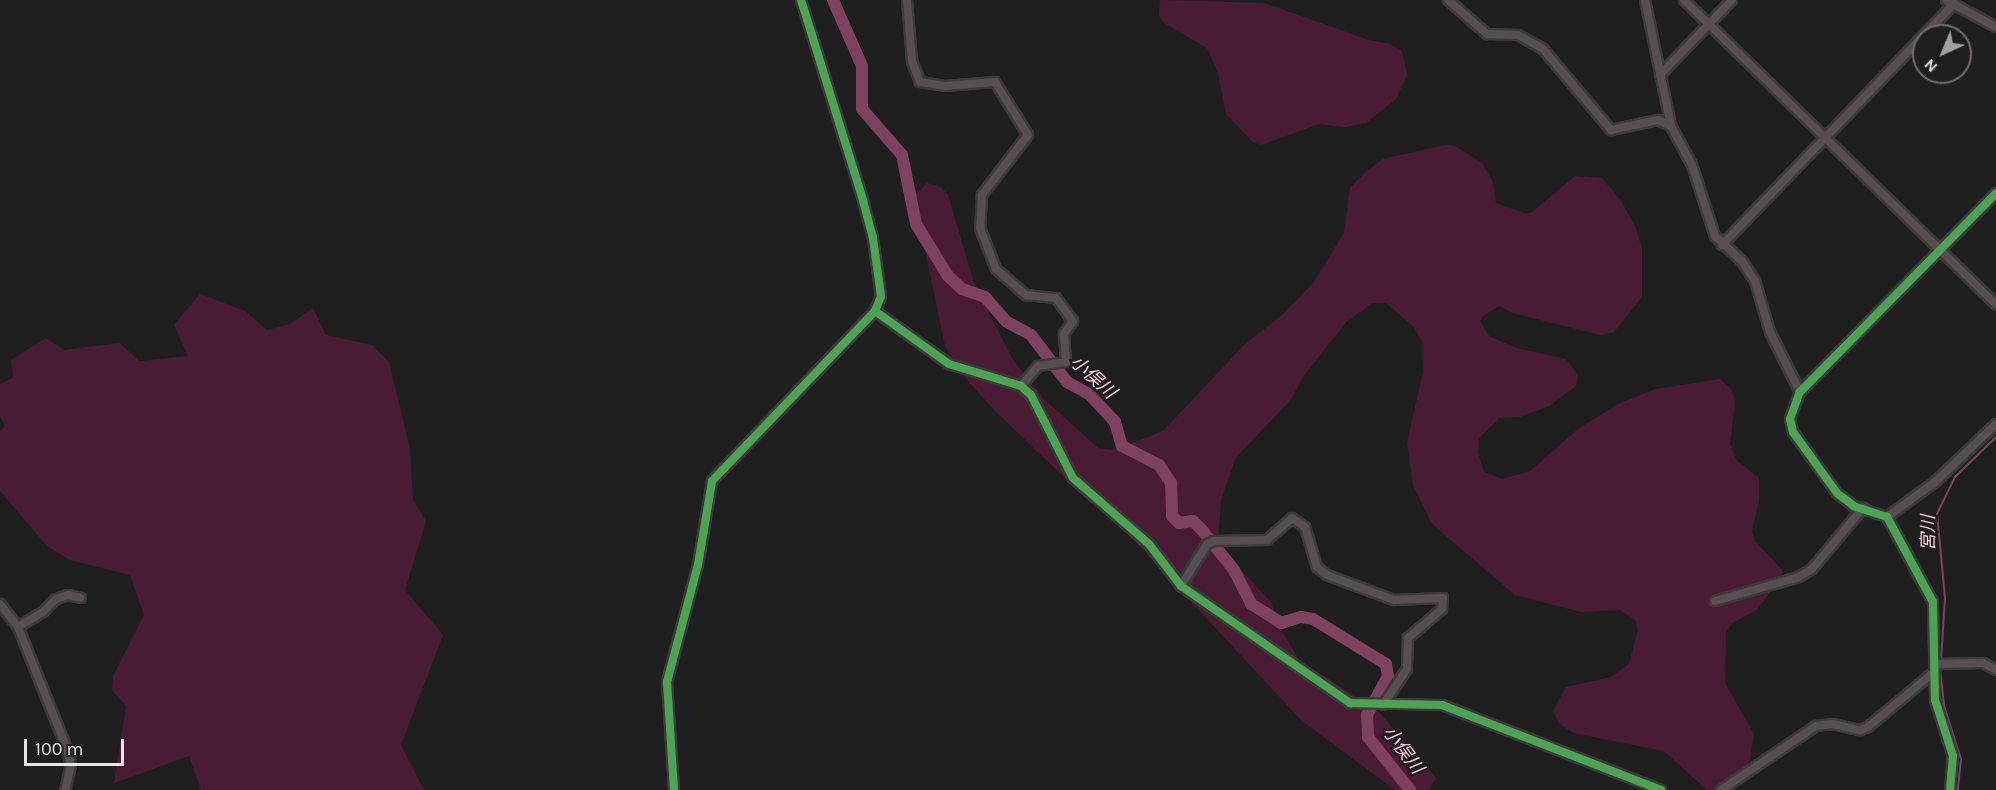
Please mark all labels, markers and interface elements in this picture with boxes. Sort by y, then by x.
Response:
north arrow [1912,24,1972,84]
text: N [1920,55,1941,77]
water label: 小俣川 [1066,351,1120,403]
water label: 宮川 [1917,515,1939,551]
water label: 小俣川 [1378,722,1428,778]
scale bar [27,727,128,765]
text: 100 m [35,738,83,760]

